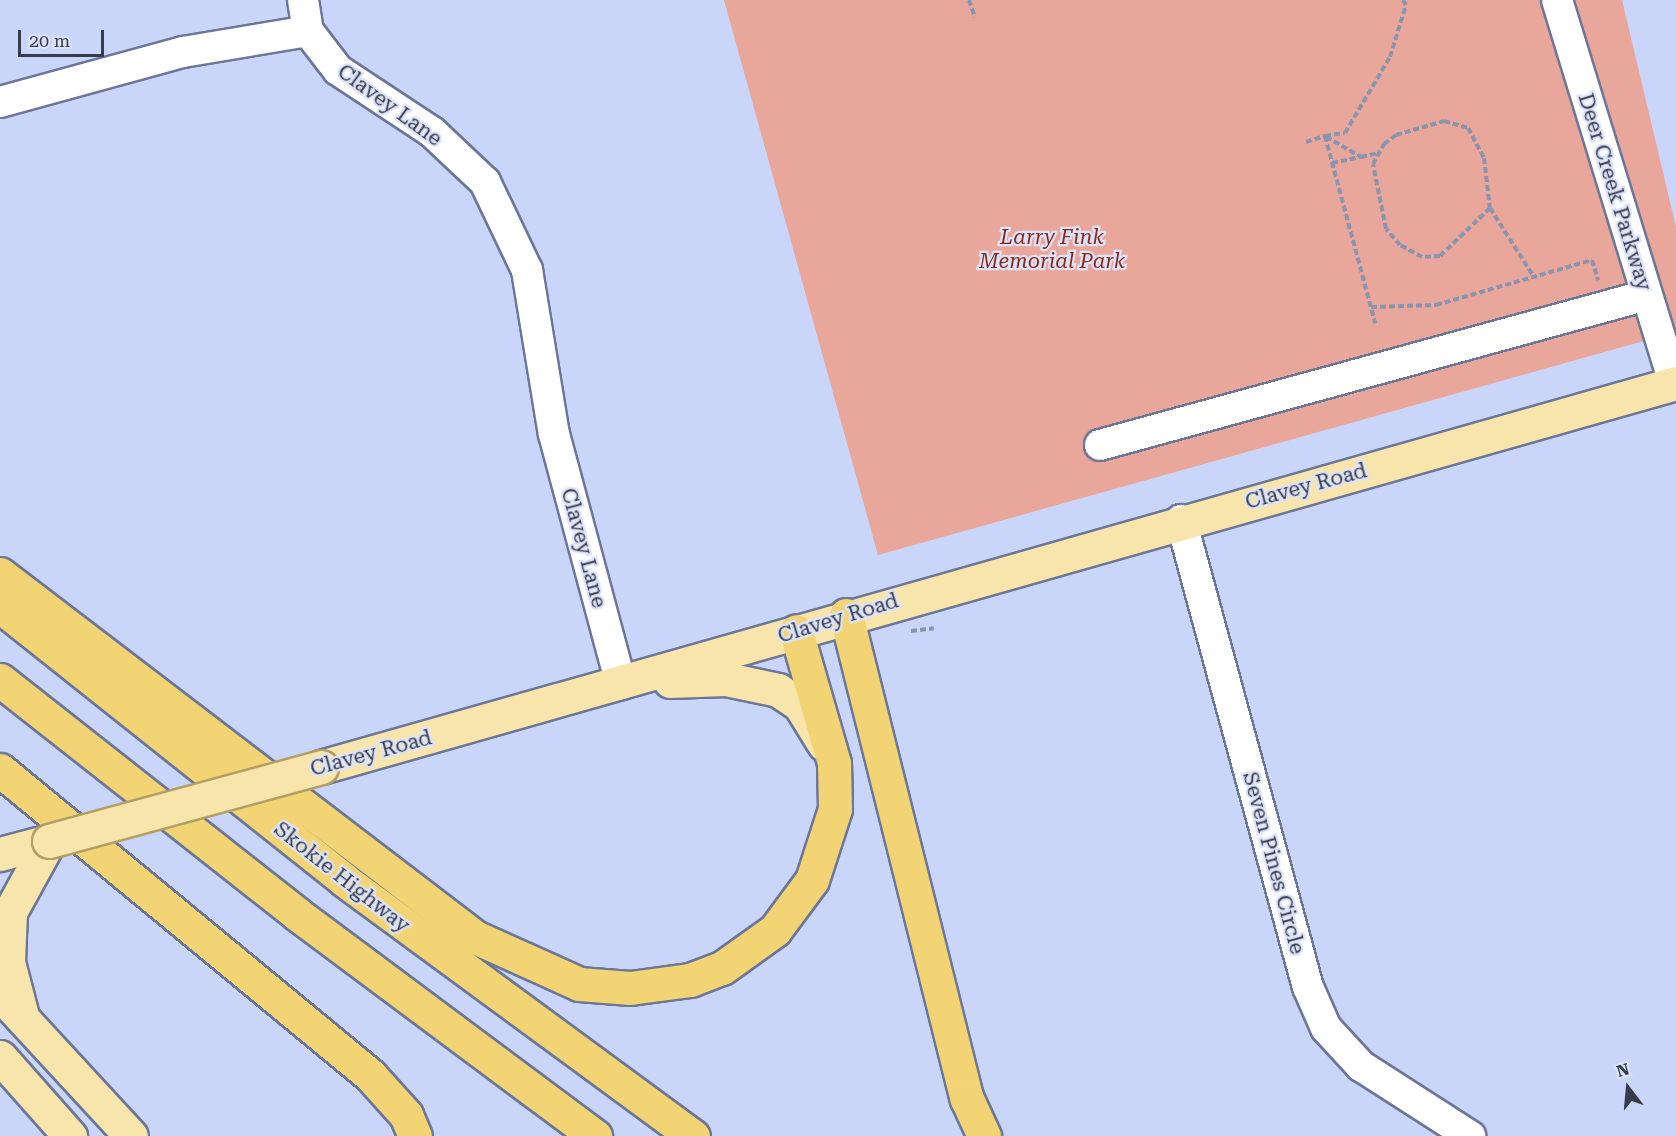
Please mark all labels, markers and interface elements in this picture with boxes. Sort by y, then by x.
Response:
scale bar [21,18,106,56]
text: 20 m [29,30,70,51]
street label: Clavey Lane [333,59,447,151]
street label: Deer Creek Parkway [1573,90,1657,294]
park label: Larry Fink Memorial Park [979,224,1125,274]
street label: Clavey Road [1242,458,1370,514]
street label: Clavey Lane [556,485,612,611]
street label: Clavey Road [775,588,901,648]
street label: Clavey Road [307,725,435,781]
street label: Seven Pines Circle [1238,769,1310,957]
street label: Skokie Highway [269,816,415,938]
north arrow [1598,1058,1658,1118]
text: N [1614,1059,1631,1081]

